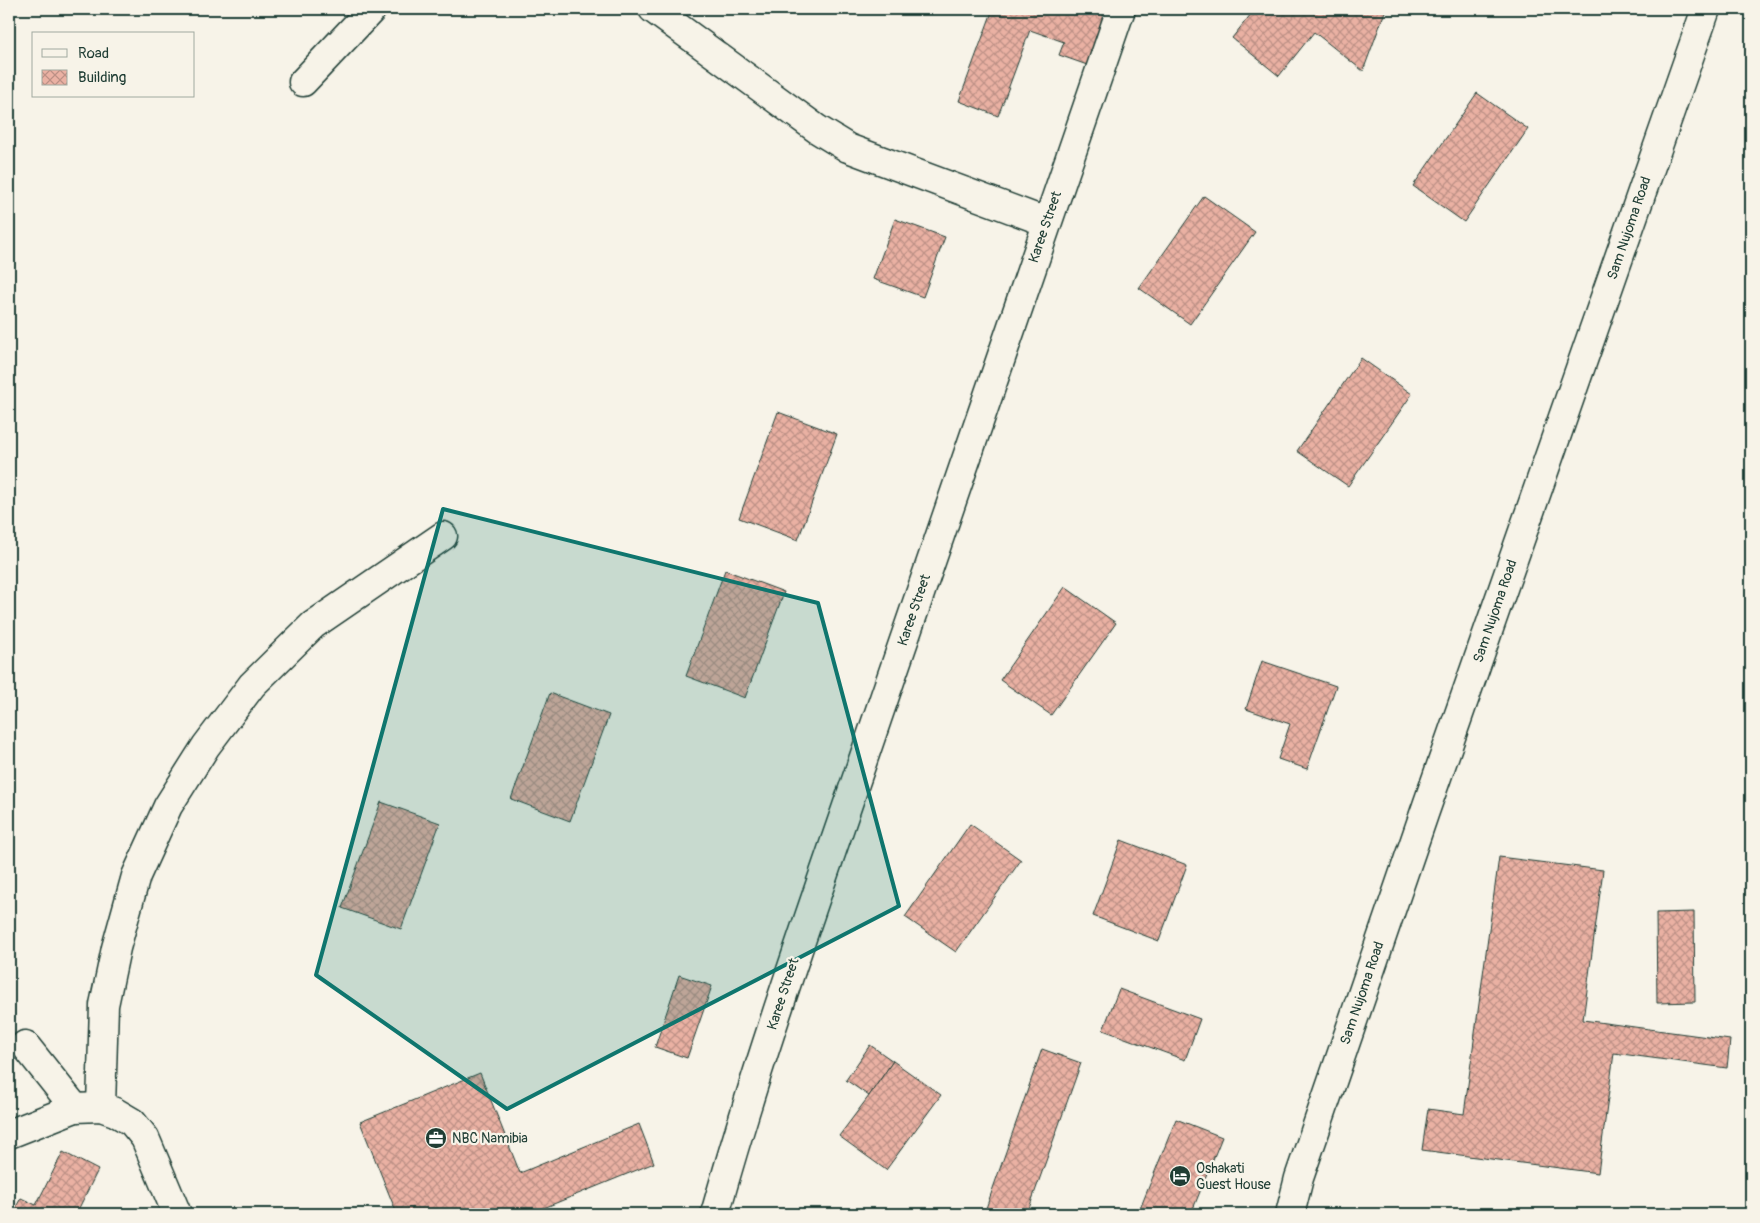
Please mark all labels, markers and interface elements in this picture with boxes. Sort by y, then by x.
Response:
legend [32,32,195,98]
text: Road [78,44,109,63]
text: Building [78,68,126,87]
street label: Sam Nujoma Road [1603,174,1655,282]
street label: Karee Street [1025,189,1065,265]
street label: Sam Nujoma Road [1469,557,1521,665]
street label: Karee Street [894,572,934,648]
street label: Sam Nujoma Road [1336,939,1388,1047]
street label: Karee Street [763,956,803,1032]
office icon: NBC Namibia [424,1126,448,1150]
place label: NBC Namibia [452,1130,528,1147]
place label: Oshakati Guest House [1196,1160,1271,1193]
hotel icon: Oshakati Guest House [1168,1164,1192,1188]

